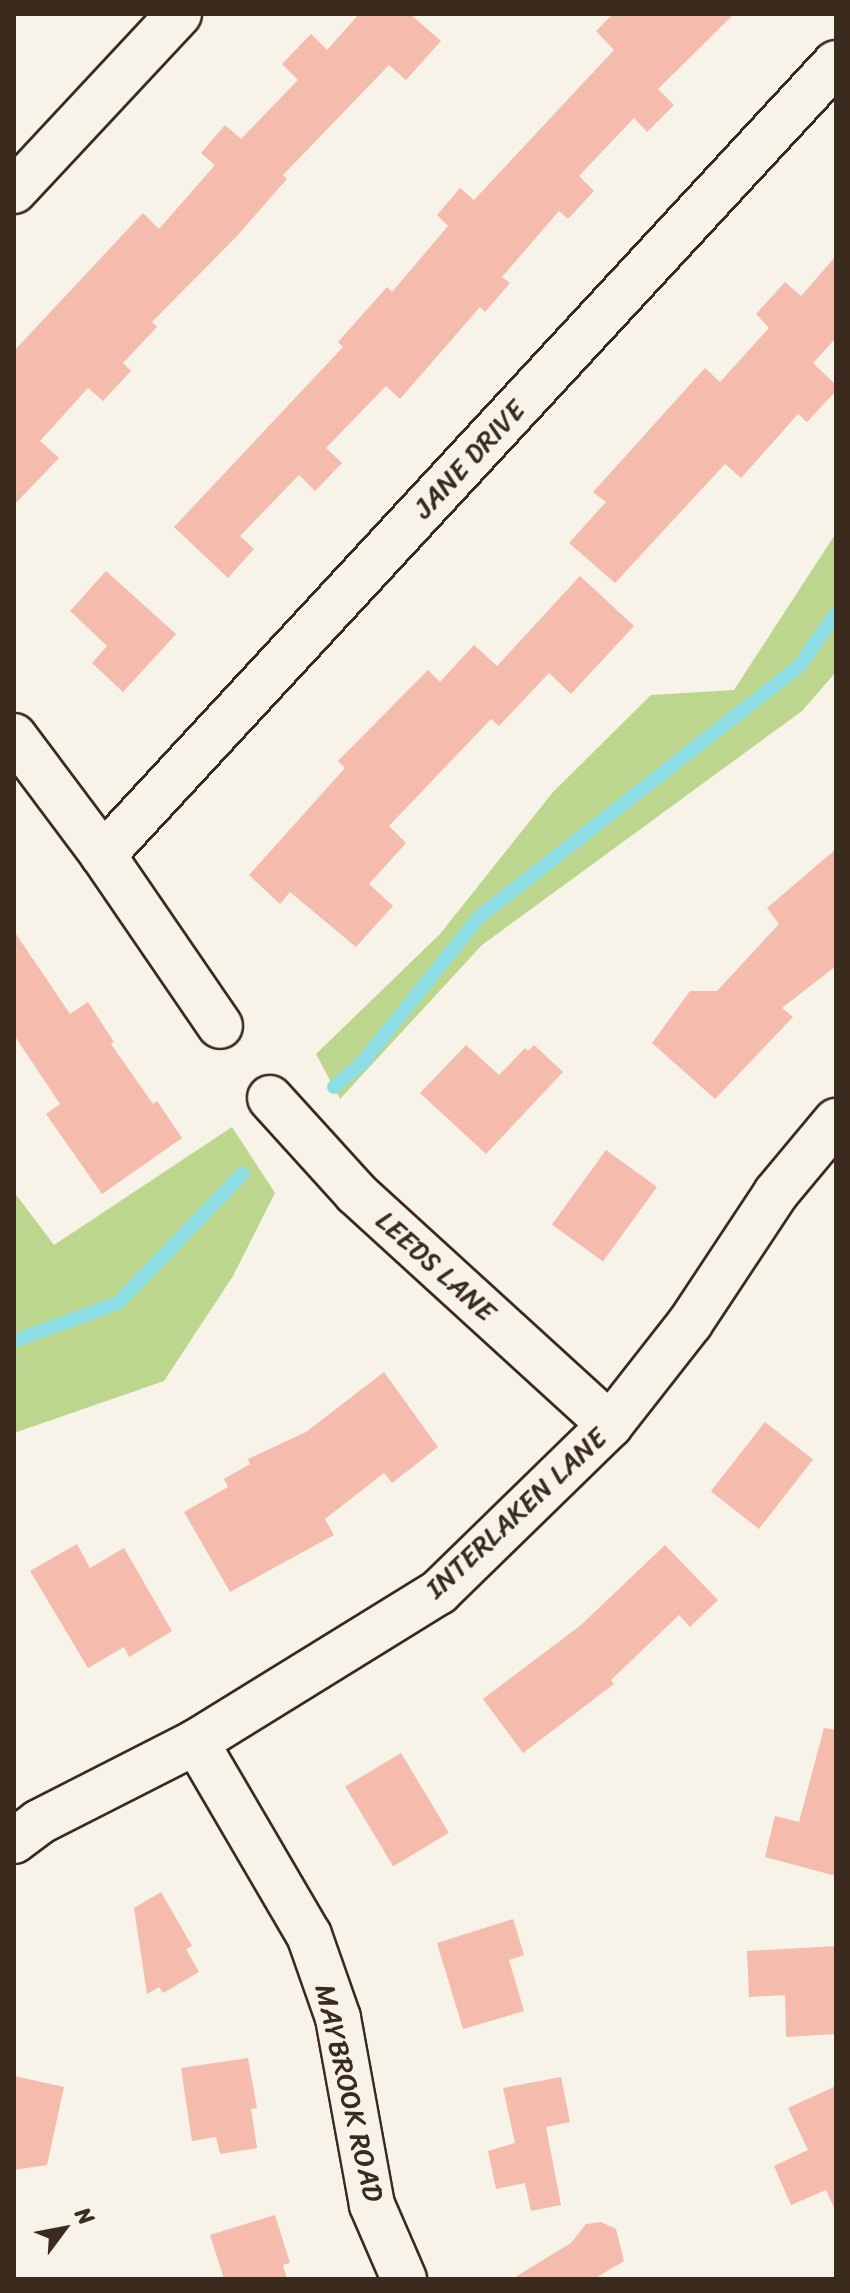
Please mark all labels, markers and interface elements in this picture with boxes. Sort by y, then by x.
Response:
street label: JANE DRIVE [405,392,533,526]
street label: LEEDS LANE [369,1203,503,1329]
street label: INTERLAKEN LANE [419,1421,613,1605]
street label: MAYBROOK ROAD [308,1981,390,2205]
north arrow [24,2189,104,2269]
text: N [64,2199,105,2233]

